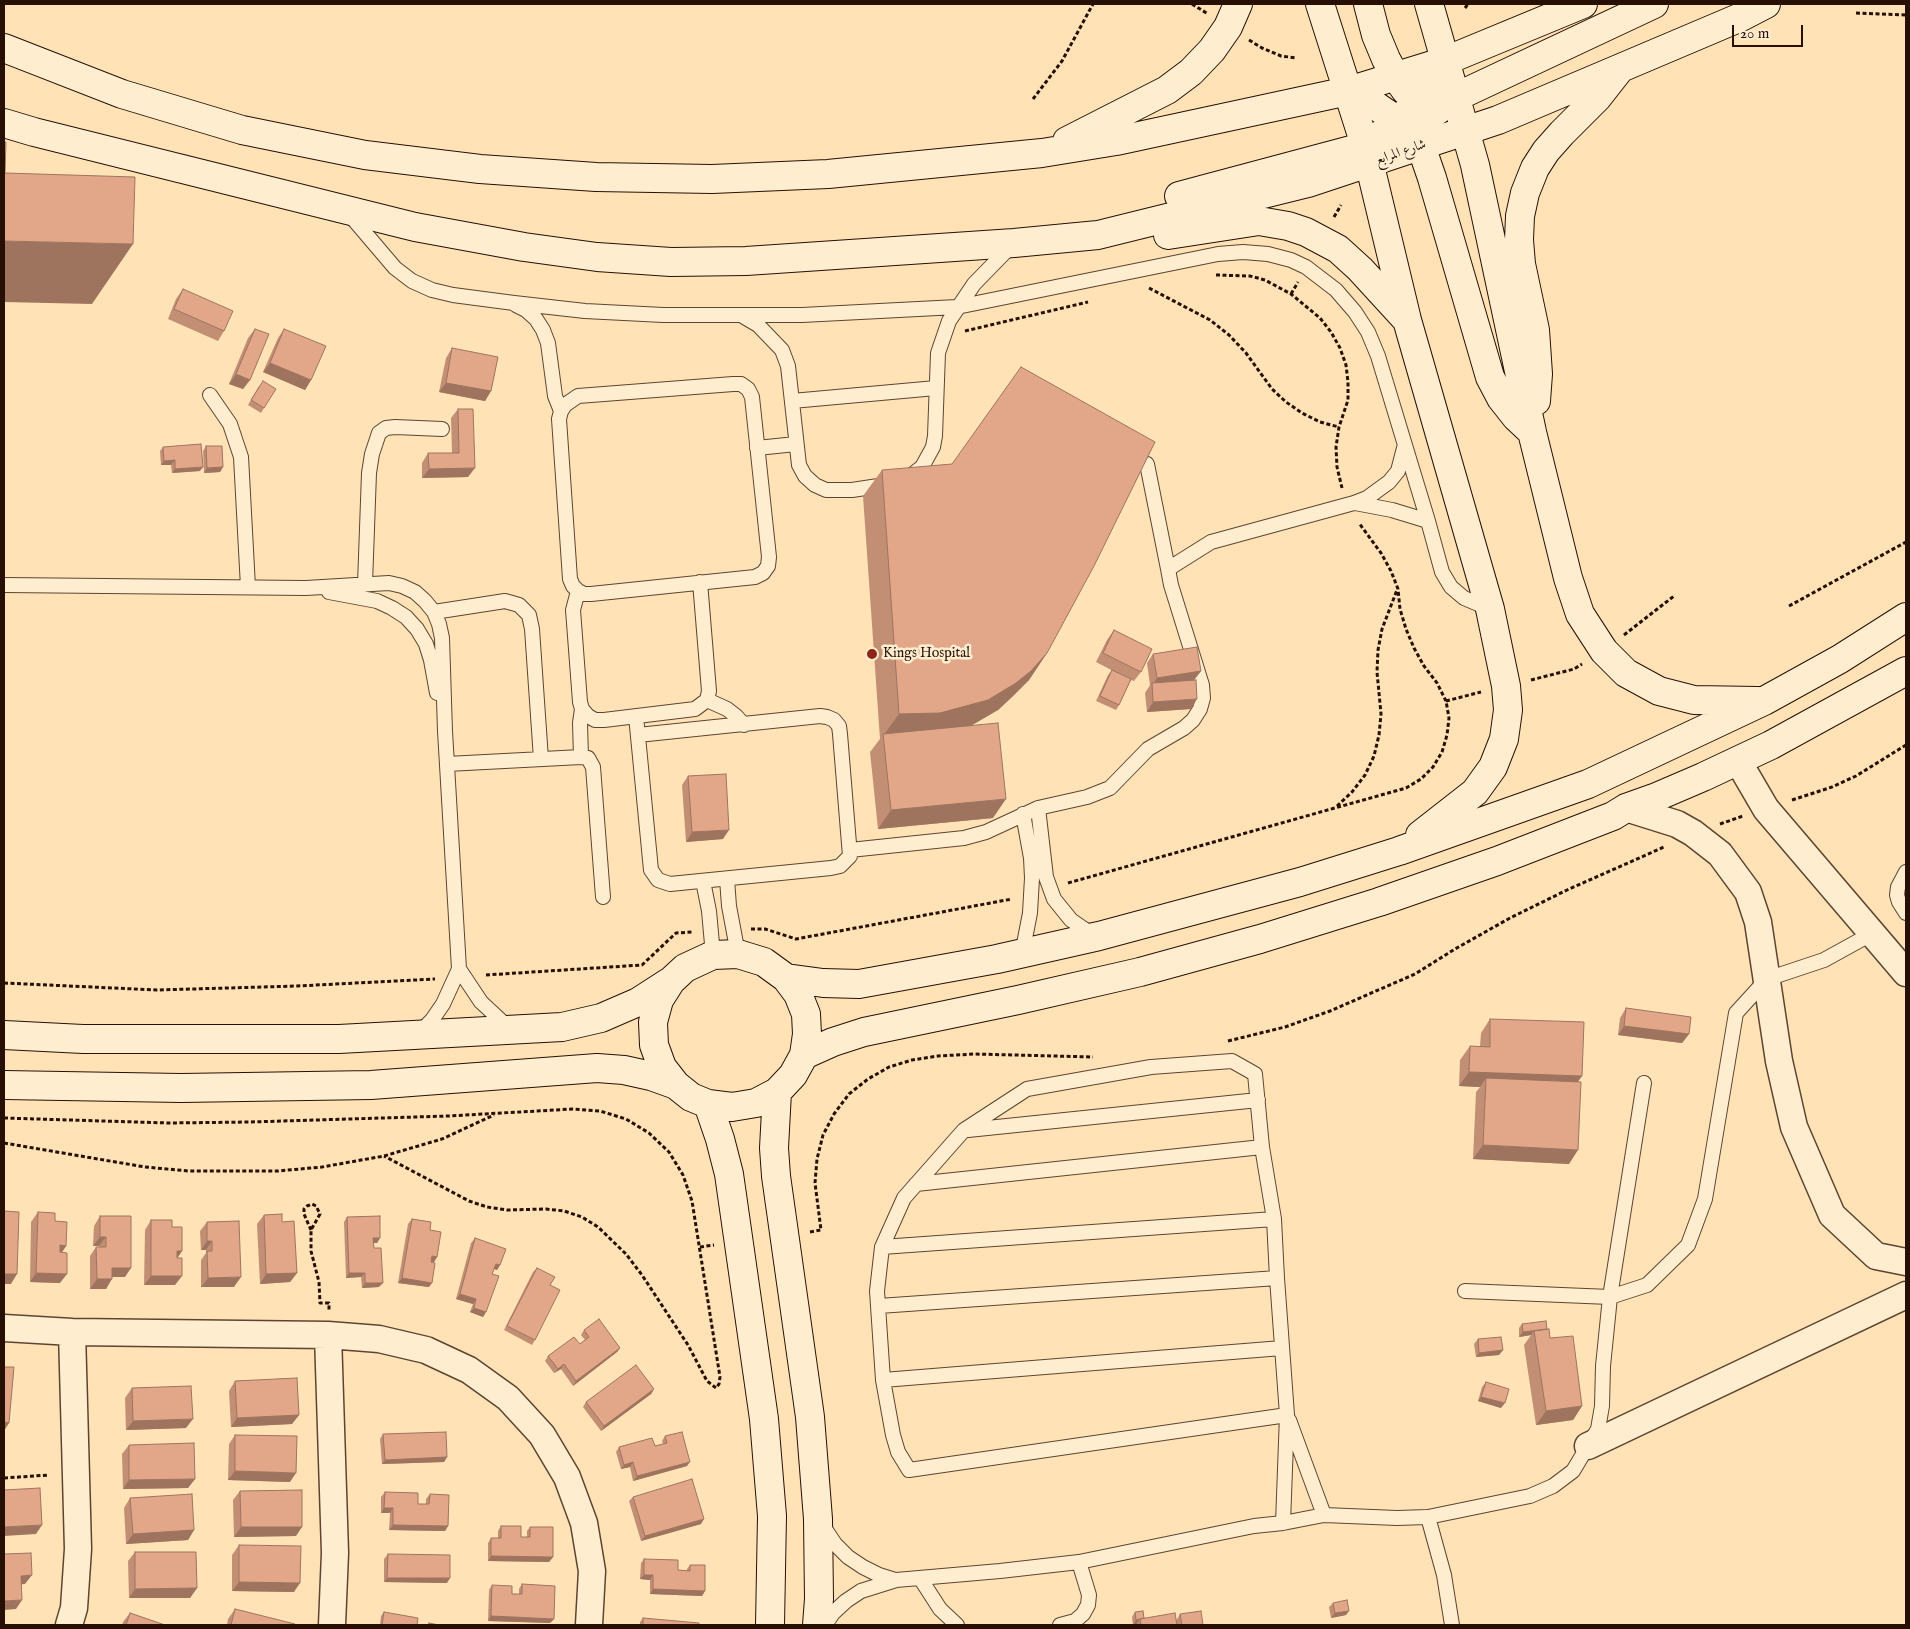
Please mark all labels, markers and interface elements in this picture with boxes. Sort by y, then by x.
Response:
scale bar [1735,15,1806,47]
text: 20 m [1740,24,1769,43]
street label: شارع المرابع [1373,136,1429,170]
place label: Kings Hospital [883,646,970,662]
marker: Kings Hospital [865,647,879,661]

